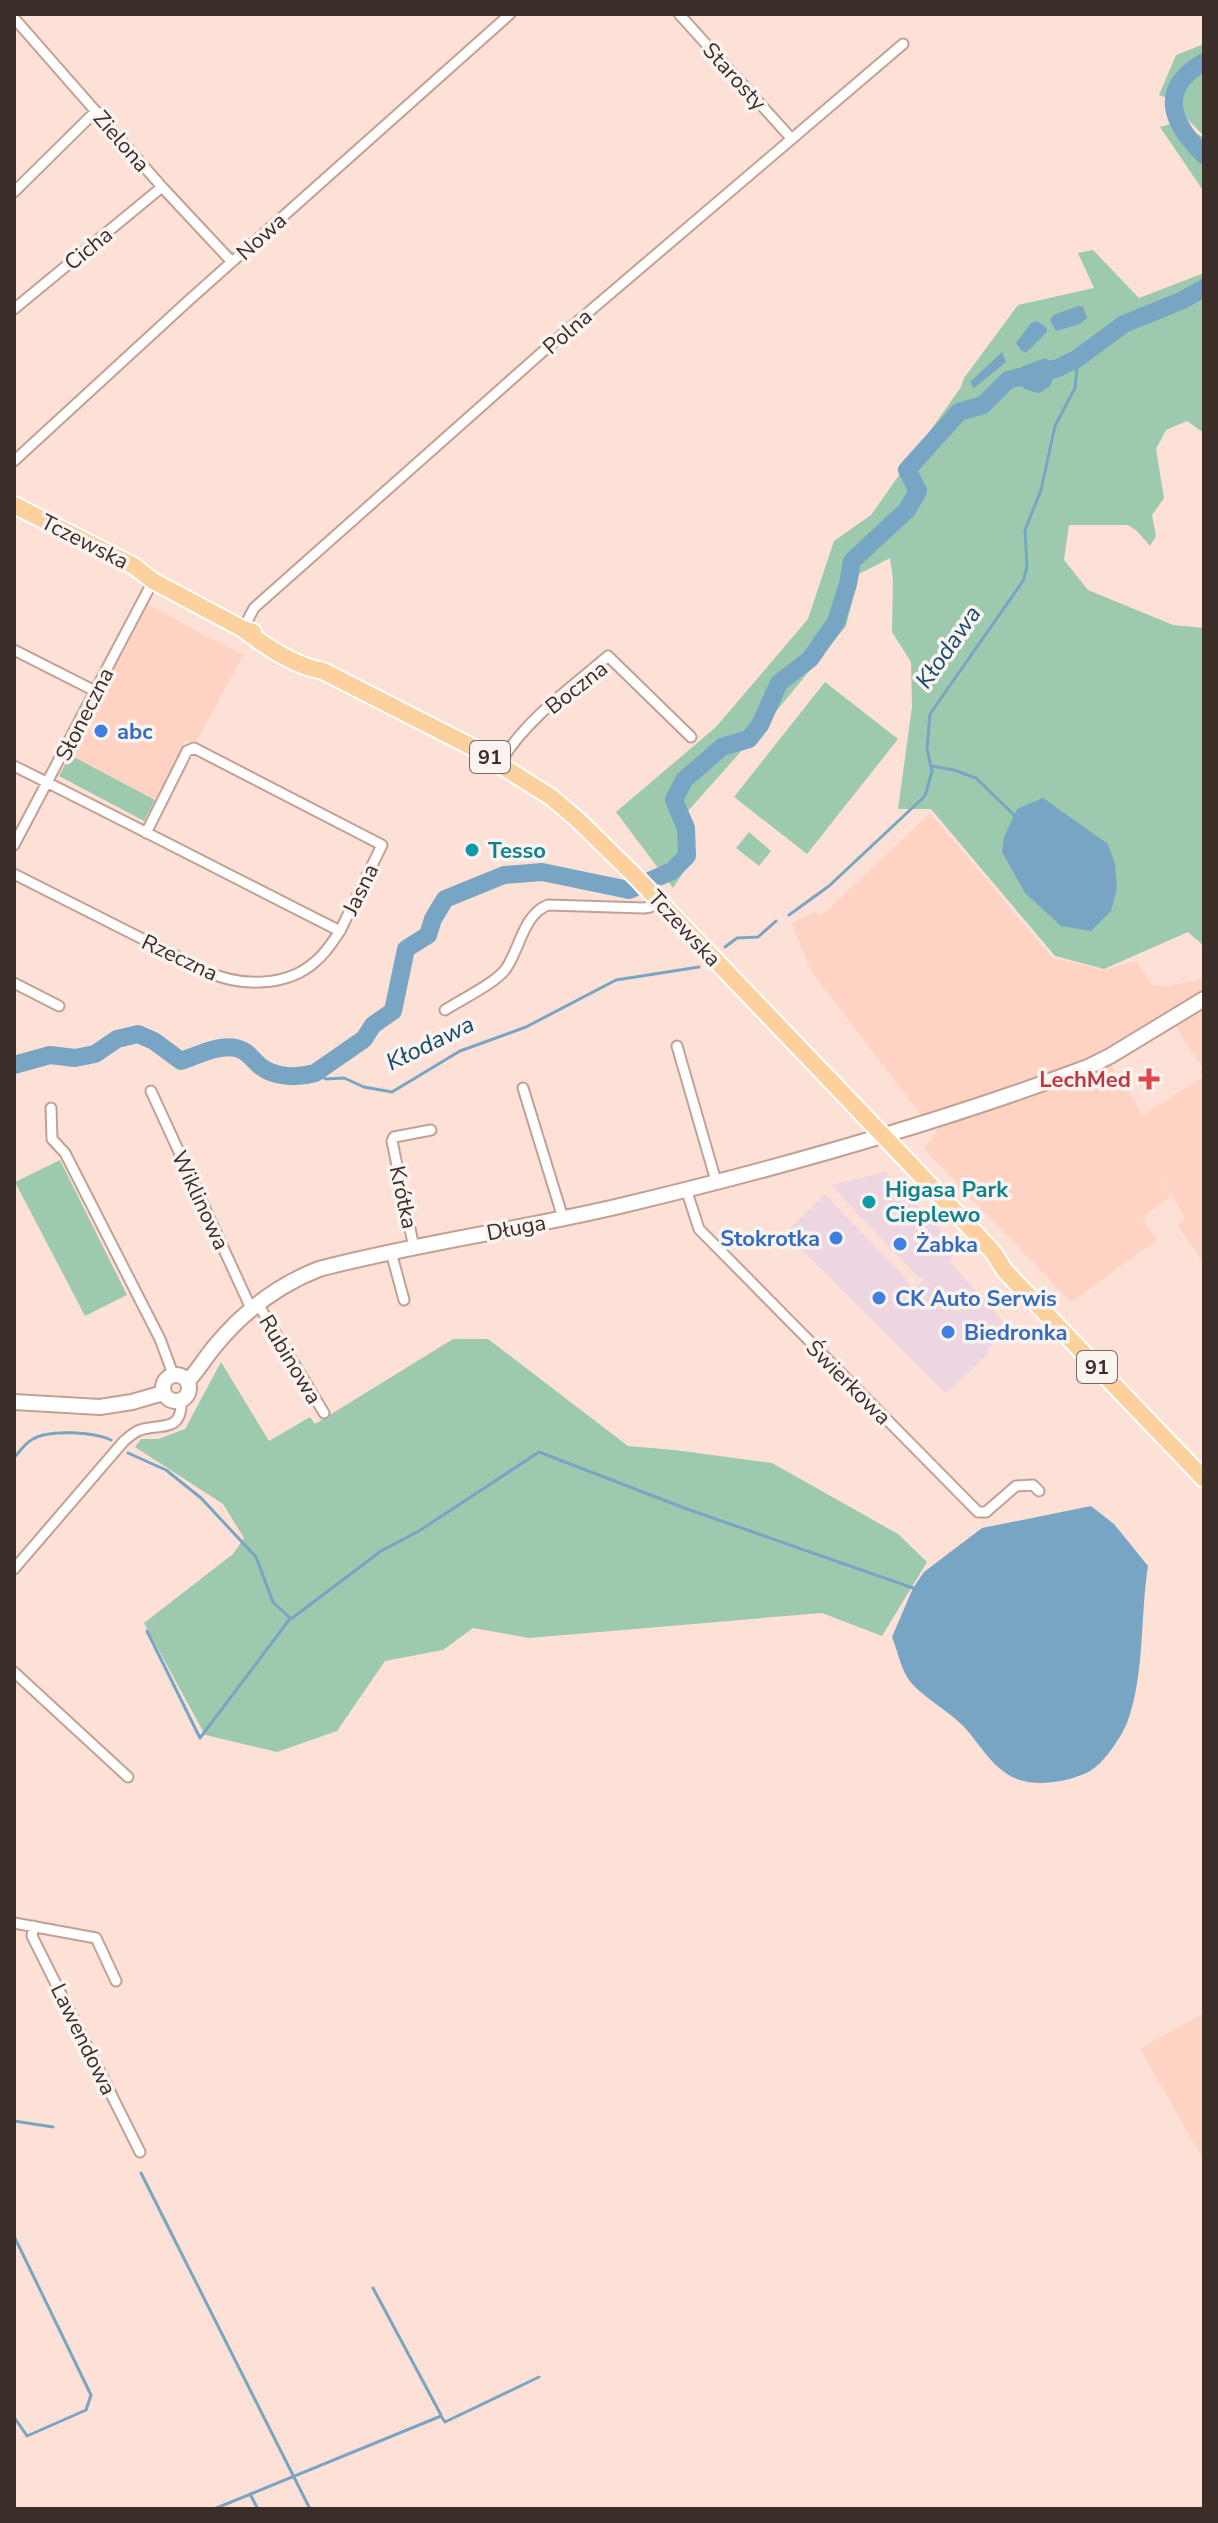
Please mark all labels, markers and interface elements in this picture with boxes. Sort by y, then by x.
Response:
street label: Starosty [696,36,773,118]
street label: Zielona [86,104,156,179]
street label: Nowa [230,206,293,267]
street label: Cicha [58,220,119,278]
street label: Polna [537,302,599,362]
street label: Tczewska [36,507,134,577]
water label: Kłodawa [908,599,988,695]
street label: Boczna [539,654,614,722]
street label: Słoneczna [49,663,121,766]
place label: abc [117,717,153,747]
marker: abc [92,722,110,740]
road number: 91 [470,741,510,773]
place label: Tesso [488,836,546,866]
marker: Tesso [463,841,481,859]
street label: Jasna [335,859,386,921]
street label: Tczewska [641,884,728,974]
street label: Rzeczna [137,927,223,989]
water label: Kłodawa [380,1008,480,1078]
place label: LechMed [1039,1065,1131,1095]
marker: LechMed [1138,1068,1160,1090]
street label: Wiklinowa [164,1146,236,1255]
street label: Krótka [382,1163,424,1232]
place label: Higasa Park Cieplewo [885,1175,1009,1230]
marker: Higasa Park Cieplewo [860,1193,878,1211]
street label: Długa [484,1208,548,1248]
place label: Stokrotka [720,1224,820,1254]
marker: Stokrotka [827,1229,845,1247]
place label: Żabka [916,1230,978,1260]
marker: Żabka [891,1235,909,1253]
place label: CK Auto Serwis [895,1284,1057,1314]
marker: CK Auto Serwis [870,1289,888,1307]
street label: Rubinowa [252,1309,329,1410]
place label: Biedronka [964,1318,1068,1348]
marker: Biedronka [939,1323,957,1341]
street label: Świerkowa [799,1333,898,1432]
road number: 91 [1077,1351,1117,1383]
street label: Lawendowa [43,1979,123,2100]

